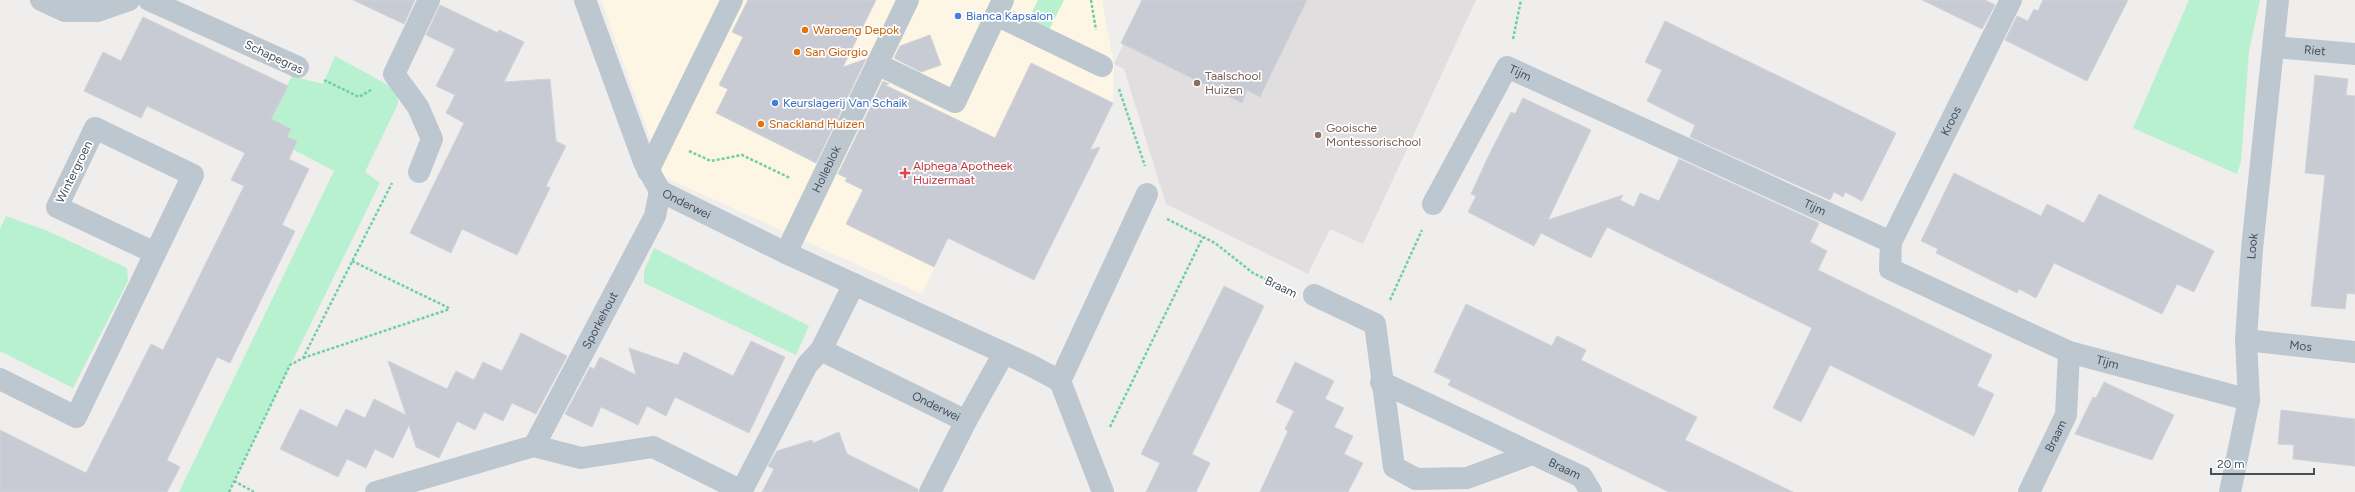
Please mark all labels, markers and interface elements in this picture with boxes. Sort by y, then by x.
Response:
place label: Bianca Kapsalon [966,9,1053,23]
marker: Bianca Kapsalon [953,11,963,21]
place label: Waroeng Depok [813,23,899,37]
marker: Waroeng Depok [800,25,810,35]
street label: Schapegras [242,37,306,77]
street label: Riet [2304,43,2327,58]
place label: San Giorgio [805,45,868,59]
marker: San Giorgio [792,47,802,57]
street label: Tijm [1507,62,1533,84]
place label: Taalschool Huizen [1205,69,1261,97]
marker: Taalschool Huizen [1192,78,1202,88]
place label: Keurslagerij Van Schaik [783,96,908,110]
marker: Keurslagerij Van Schaik [770,98,780,108]
street label: Kroos [1938,104,1964,138]
place label: Snackland Huizen [769,117,865,131]
marker: Snackland Huizen [756,119,766,129]
place label: Gooische Montessorischool [1326,121,1421,149]
marker: Gooische Montessorischool [1313,130,1323,140]
street label: Wintergroen [53,138,95,205]
street label: Holleblok [809,143,844,195]
place label: Alphega Apotheek Huizermaat [913,159,1013,187]
marker: Alphega Apotheek Huizermaat [900,168,910,178]
street label: Onderwei [660,186,713,222]
street label: Tijm [1802,196,1828,218]
street label: Look [2244,232,2261,260]
street label: Braam [1263,273,1299,301]
street label: Sporkehout [579,289,621,351]
street label: Mos [2289,338,2313,354]
street label: Tijm [2095,353,2120,372]
street label: Onderwei [910,389,963,424]
street label: Braam [2042,418,2069,454]
scale bar [2211,450,2314,476]
street label: Braam [1546,455,1583,482]
text: 20 m [2217,457,2245,471]

